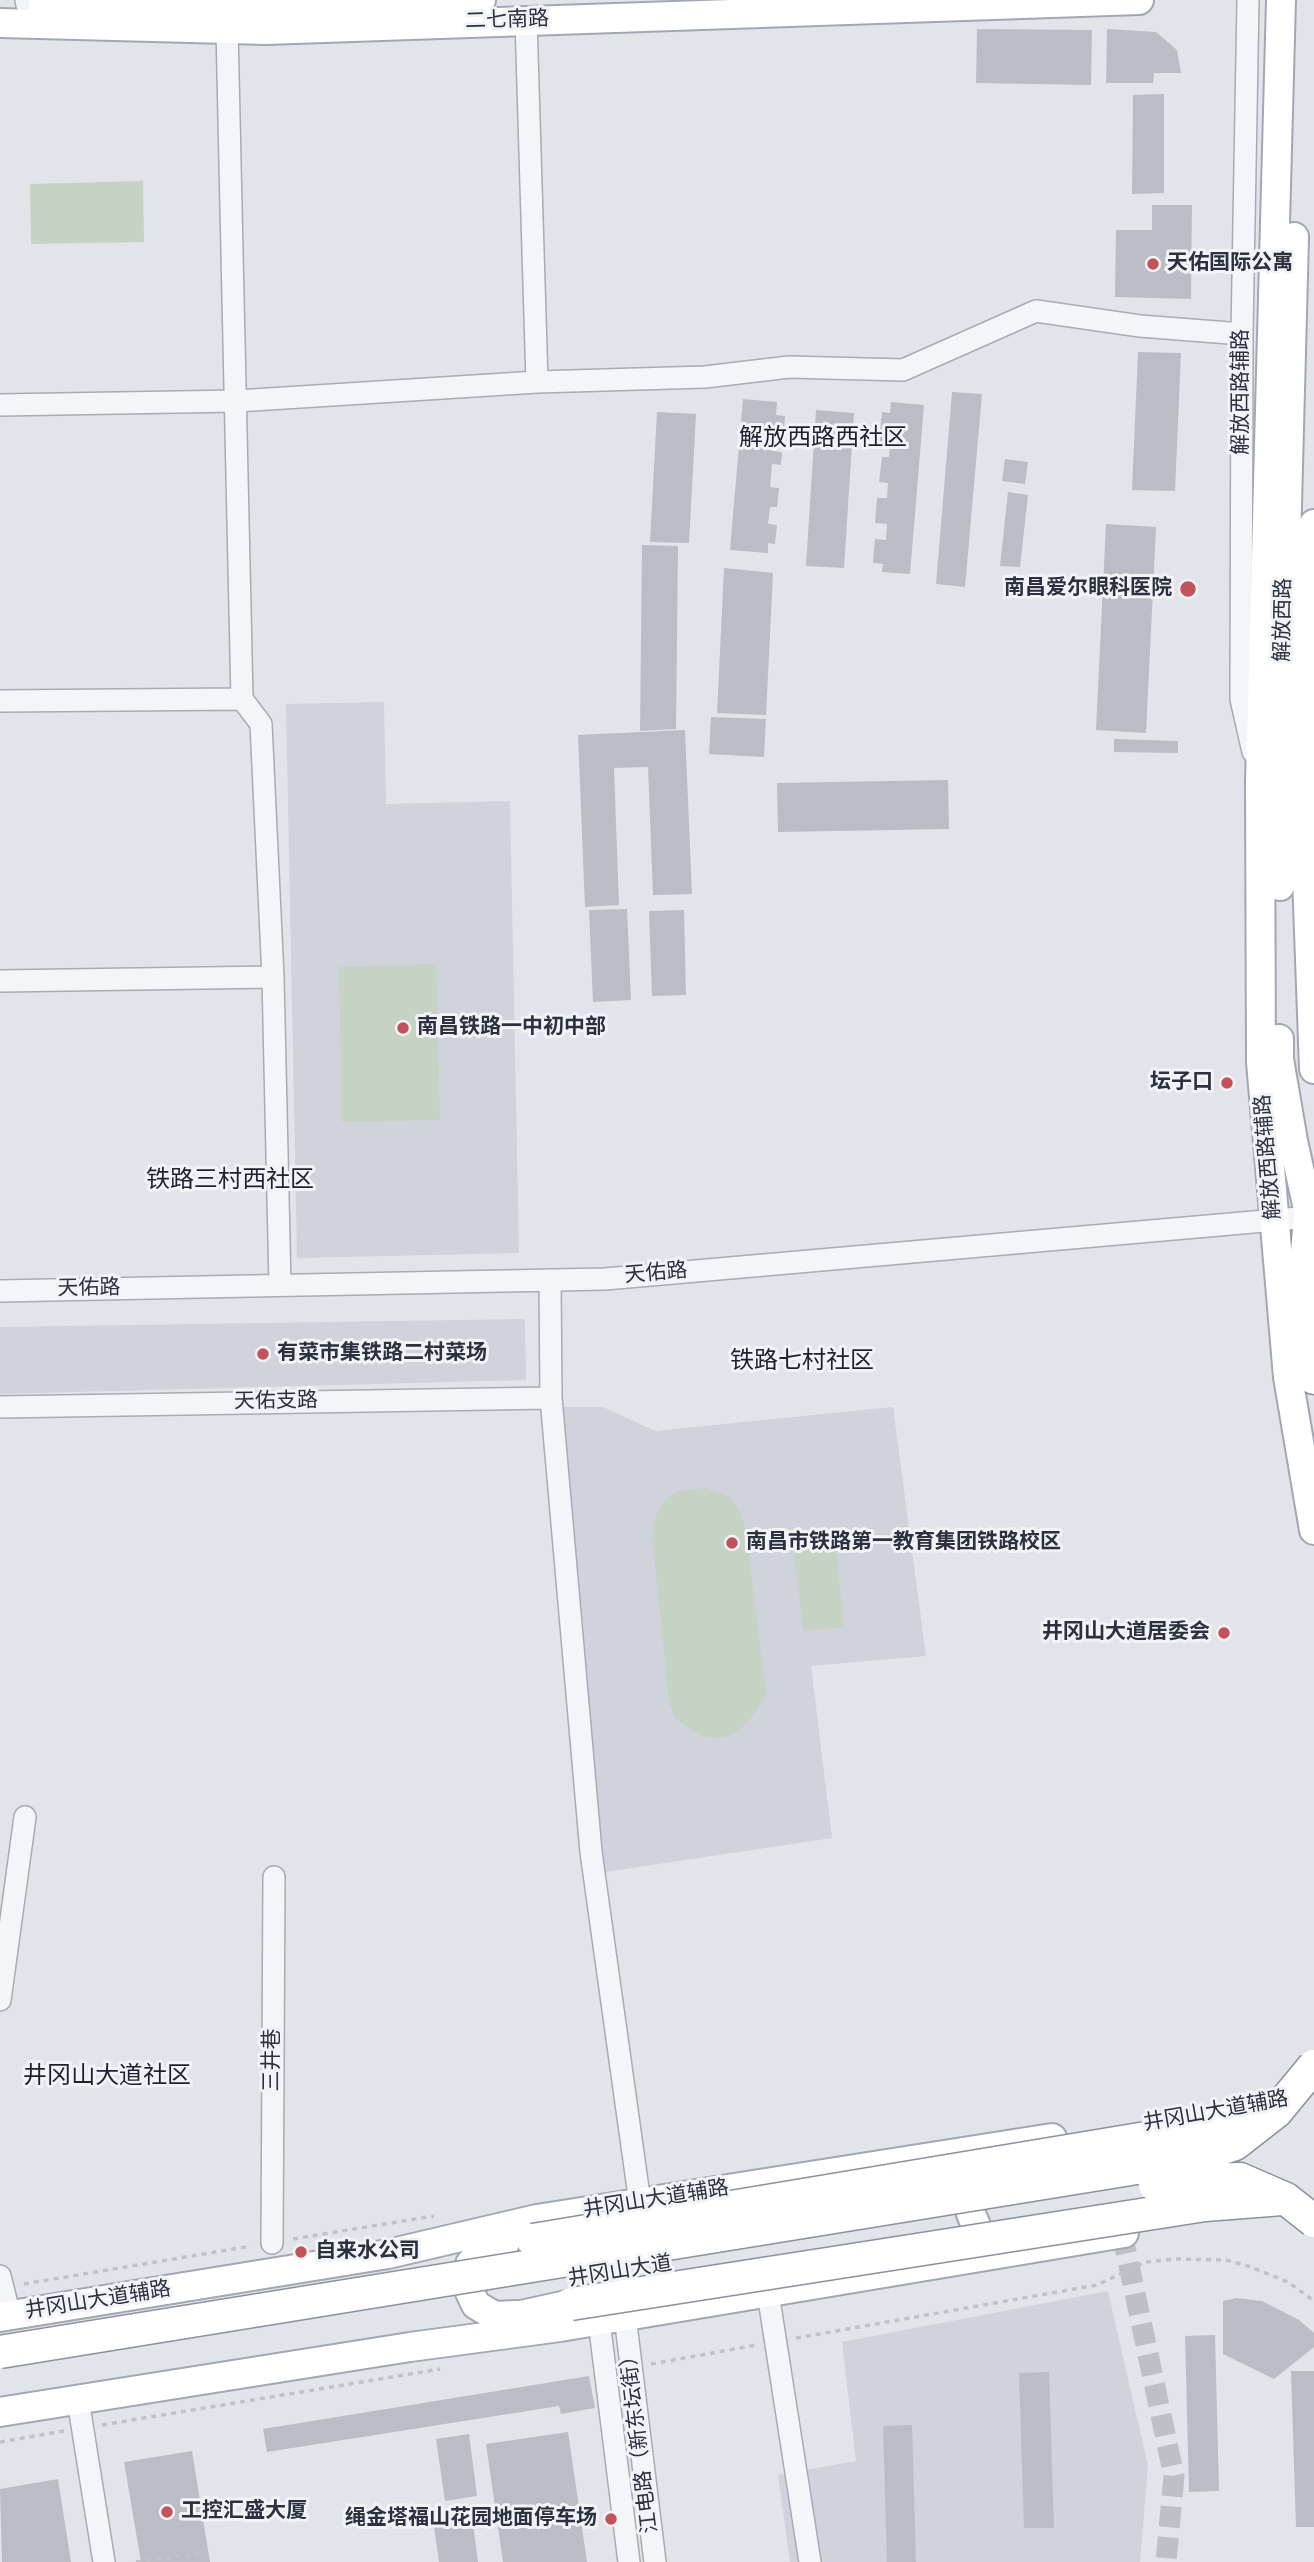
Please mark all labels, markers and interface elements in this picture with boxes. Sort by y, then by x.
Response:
street label: 二七南路 [465,7,549,35]
place label: 天佑国际公寓 [1167,251,1293,277]
marker: 天佑国际公寓 [1145,256,1161,272]
street label: 解放西路辅路 [1229,329,1255,455]
district label: 解放西路西社区 [739,425,907,453]
place label: 南昌爱尔眼科医院 [1004,576,1172,602]
street label: 解放西路 [1271,578,1297,662]
marker: 南昌爱尔眼科医院 [1178,579,1198,599]
place label: 南昌铁路一中初中部 [417,1015,606,1041]
marker: 南昌铁路一中初中部 [395,1020,411,1036]
place label: 坛子口 [1150,1070,1213,1096]
marker: 坛子口 [1219,1075,1235,1091]
street label: 解放西路辅路 [1251,1093,1287,1221]
district label: 铁路三村西社区 [146,1167,314,1195]
street label: 天佑路 [624,1259,688,1289]
street label: 天佑路 [57,1276,121,1302]
place label: 有菜市集铁路二村菜场 [277,1341,487,1367]
marker: 有菜市集铁路二村菜场 [255,1346,271,1362]
district label: 铁路七村社区 [730,1348,874,1376]
street label: 天佑支路 [234,1389,318,1415]
place label: 南昌市铁路第一教育集团铁路校区 [746,1530,1061,1556]
marker: 南昌市铁路第一教育集团铁路校区 [724,1535,740,1551]
place label: 井冈山大道居委会 [1042,1620,1210,1646]
marker: 井冈山大道居委会 [1216,1625,1232,1641]
street label: 三井巷 [260,2029,286,2091]
district label: 井冈山大道社区 [23,2063,191,2091]
street label: 井冈山大道辅路 [1141,2087,1291,2137]
street label: 井冈山大道辅路 [581,2176,731,2224]
place label: 自来水公司 [315,2239,420,2265]
marker: 自来水公司 [293,2244,309,2260]
street label: 井冈山大道 [566,2251,674,2293]
street label: 井冈山大道辅路 [23,2277,173,2325]
street label: 江电路（新东坛街） [616,2344,664,2534]
place label: 工控汇盛大厦 [181,2499,307,2525]
marker: 工控汇盛大厦 [159,2504,175,2520]
place label: 绳金塔福山花园地面停车场 [345,2506,597,2532]
marker: 绳金塔福山花园地面停车场 [603,2511,619,2527]

